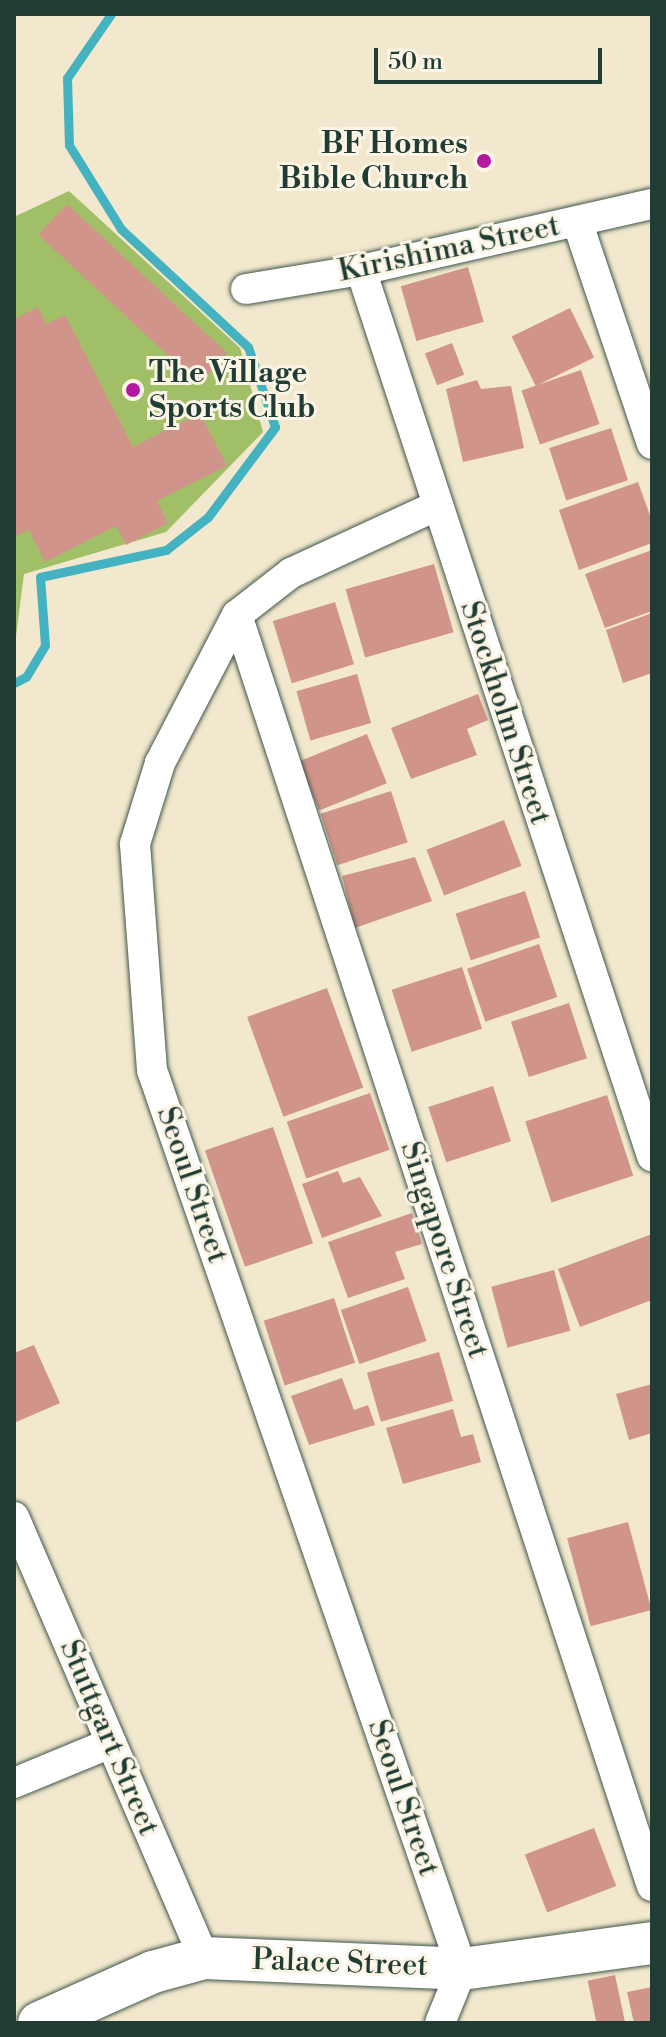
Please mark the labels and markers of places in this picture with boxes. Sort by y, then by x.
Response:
place label: BF Homes Bible Church [279,126,468,196]
marker: BF Homes Bible Church [475,152,493,170]
place label: The Village Sports Club [149,355,315,426]
marker: The Village Sports Club [124,381,142,399]

